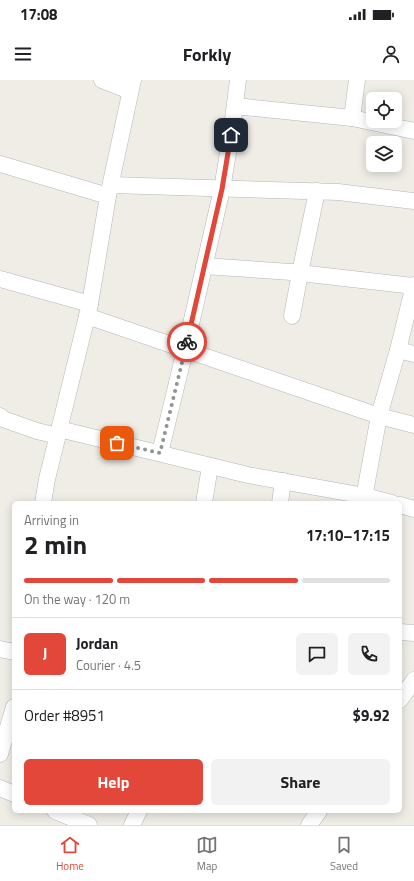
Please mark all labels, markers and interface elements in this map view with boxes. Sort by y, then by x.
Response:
text: 17:08 [20,3,57,26]
text: Forkly [183,41,231,68]
icon: menu [12,43,34,65]
icon: person [380,43,402,65]
map controls [366,92,402,172]
button: locate [366,92,402,128]
pin [214,118,248,152]
icon: home [220,124,242,146]
button: layers [366,136,402,172]
courier [167,322,207,362]
icon: bike [176,331,198,353]
pin [100,426,134,460]
icon: bag [106,432,128,454]
text: Arriving in [24,510,79,530]
text: 17:10–17:15 [306,524,390,547]
text: 2 min [24,525,87,564]
text: On the way · 120 m [24,589,130,609]
text: Jordan [76,632,118,655]
button: chat [296,633,338,675]
button: phone [348,633,390,675]
text: J [43,642,47,665]
text: Courier · 4.5 [76,655,141,675]
text: Order #8951 [24,704,105,727]
text: $9.92 [353,704,390,727]
button: Help [24,759,203,805]
button: Share [211,759,390,805]
tab: Home [56,834,84,874]
tab: Map [196,834,218,874]
tab: Saved [330,834,358,874]

